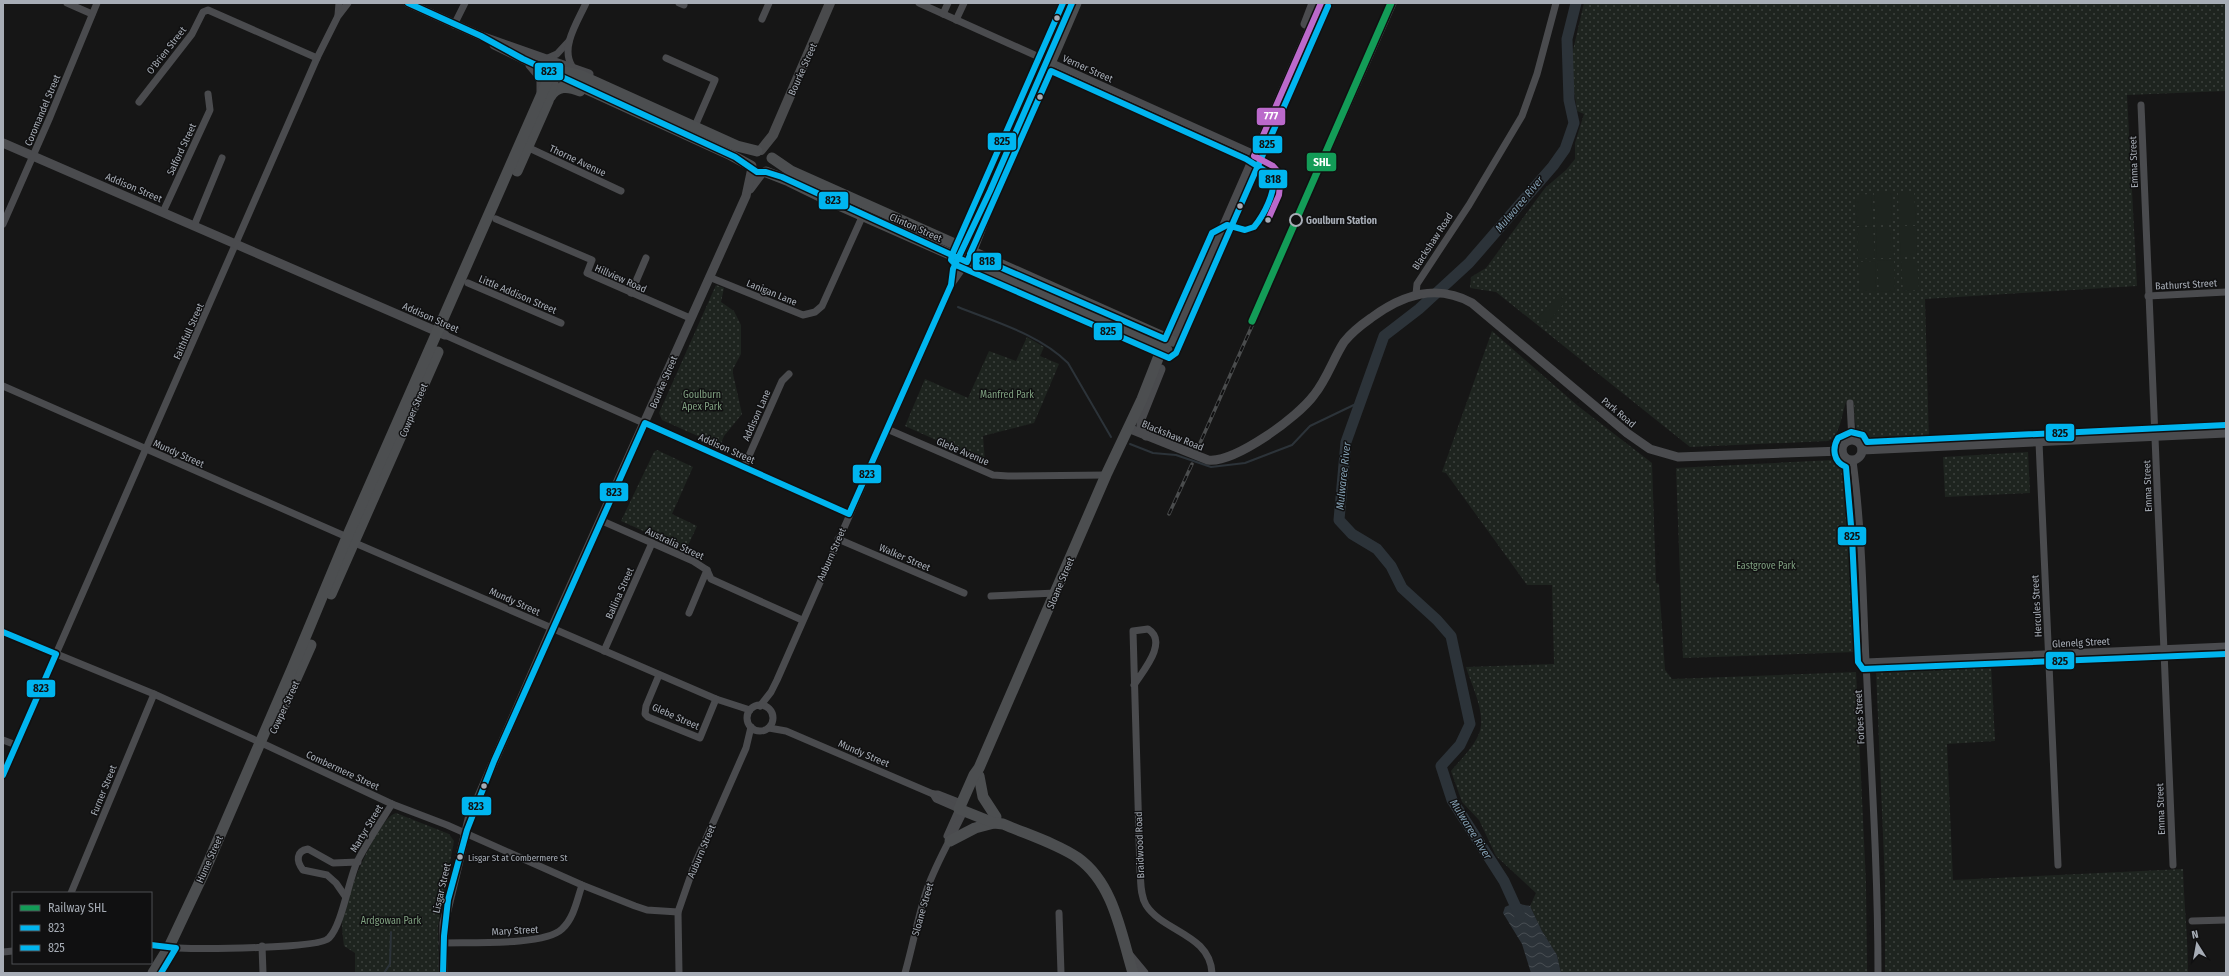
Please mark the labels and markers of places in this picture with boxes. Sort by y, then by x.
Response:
unlabelled marker [1052,13,1062,23]
unlabelled marker [1035,92,1045,102]
unlabelled marker [1235,201,1245,211]
marker: Goulburn Station [1289,213,1303,227]
unlabelled marker [1263,215,1273,225]
place label: Goulburn Station [1306,215,1377,227]
unlabelled marker [479,781,489,791]
marker: Lisgar St at Combermere St [455,852,465,862]
place label: Lisgar St at Combermere St [468,853,568,863]

